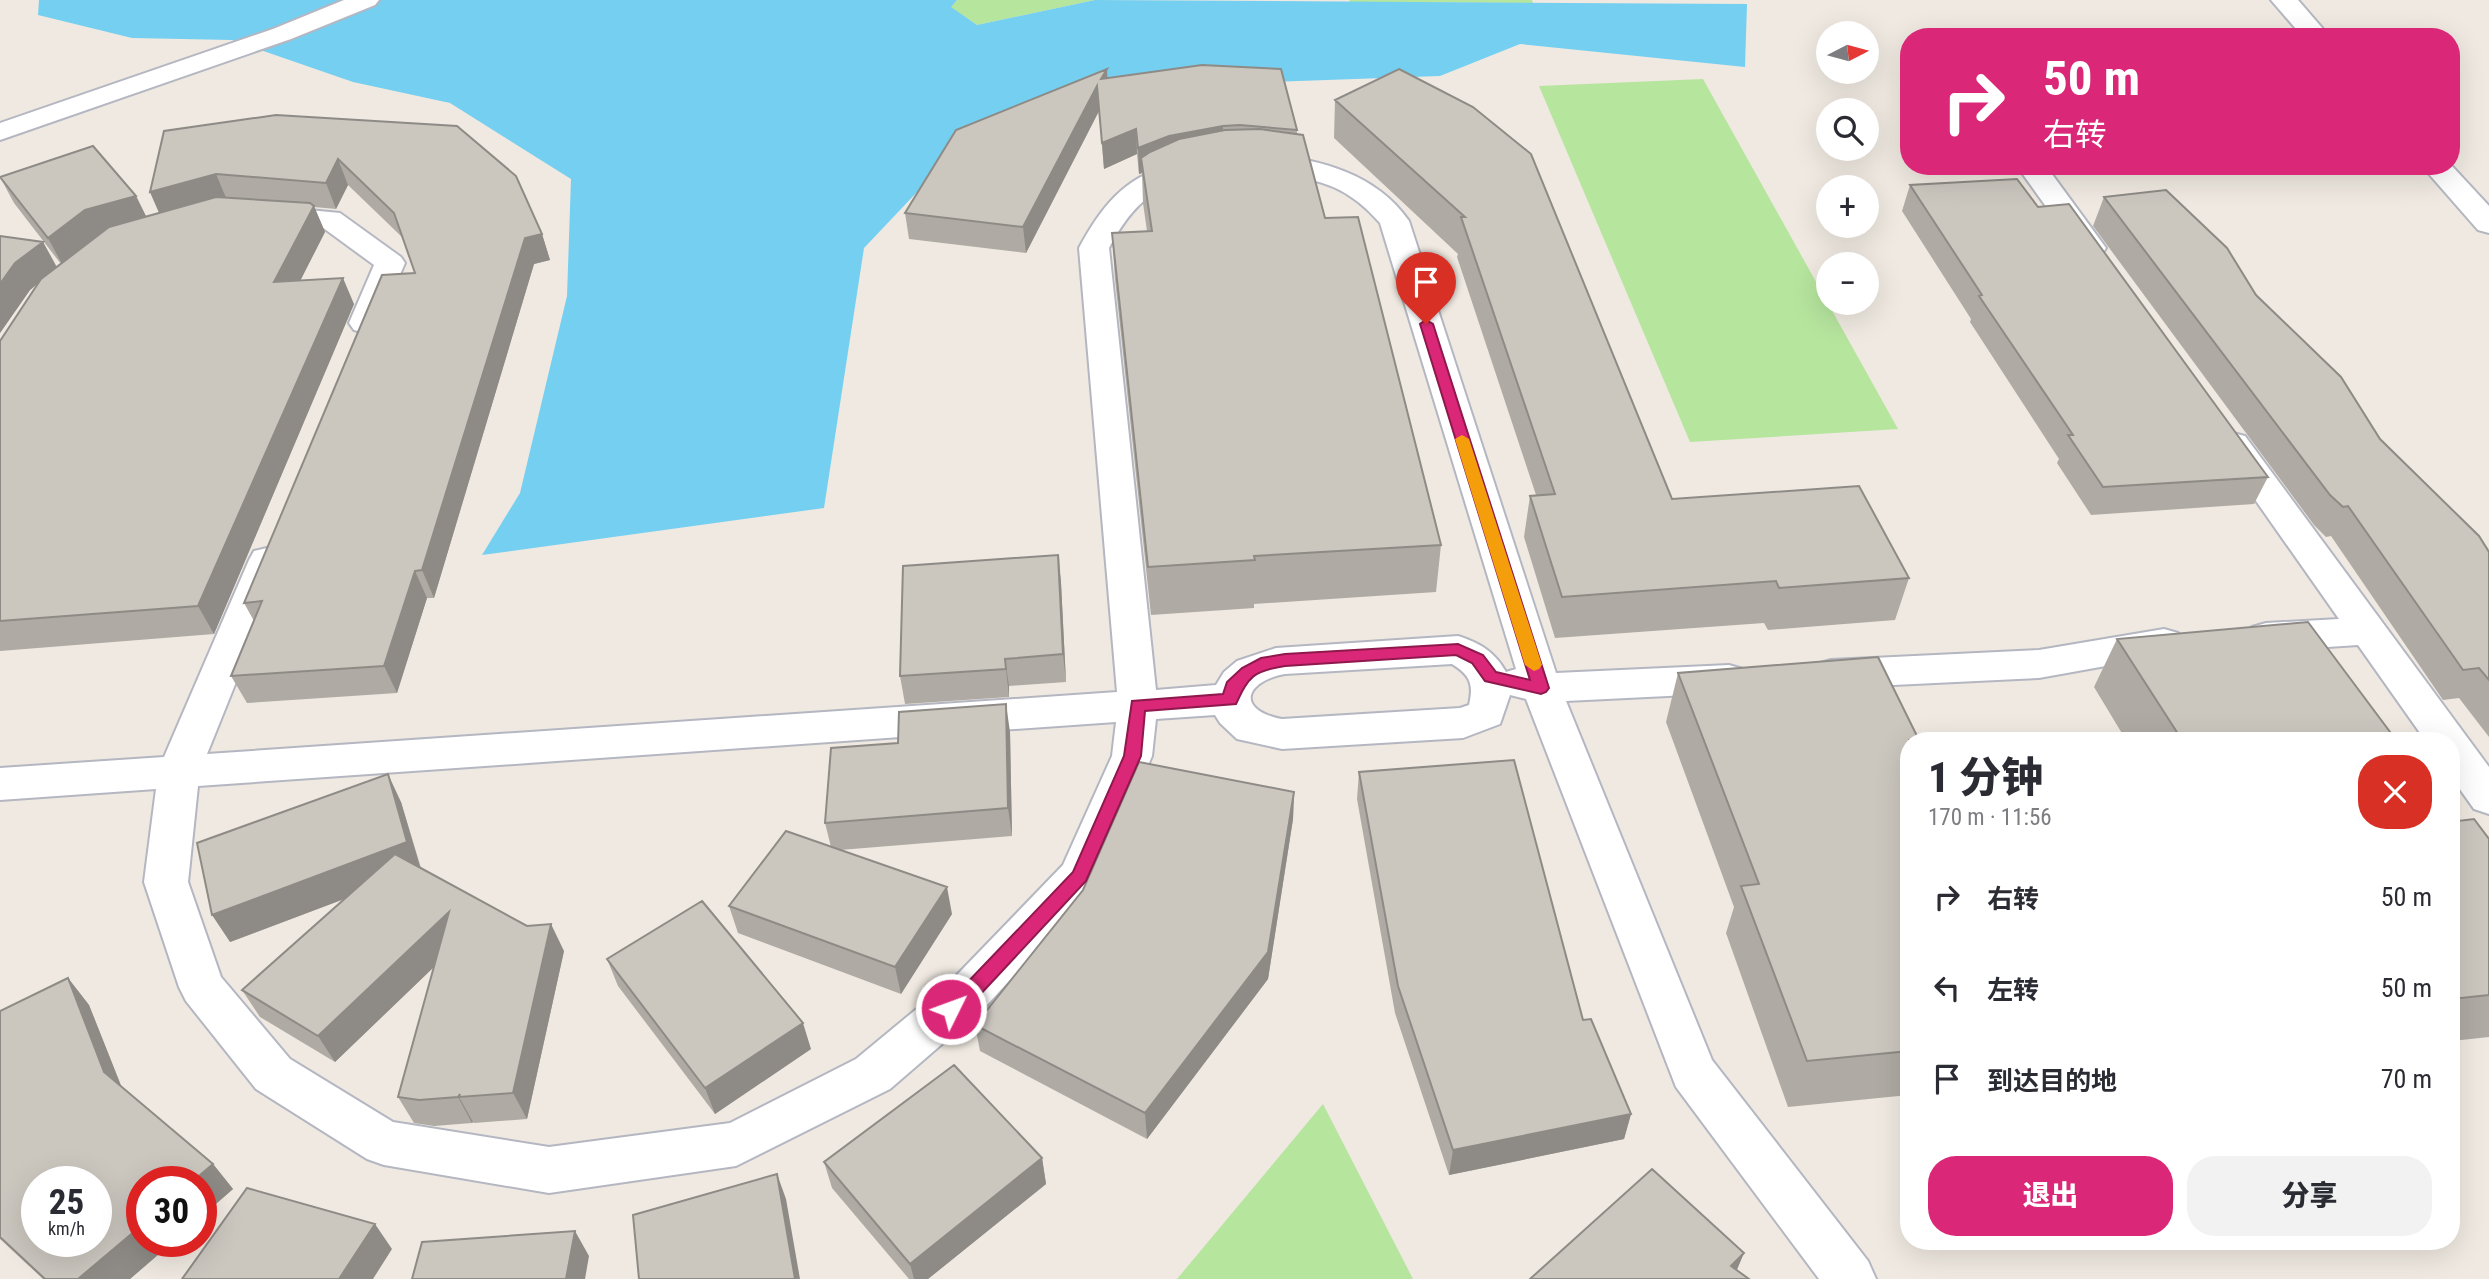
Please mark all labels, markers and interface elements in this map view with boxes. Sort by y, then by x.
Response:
north arrow [1816,21,1880,84]
map controls [1816,21,1879,315]
text: 50 m [2043,50,2140,107]
icon: right [1928,56,2019,147]
button: search [1816,98,1879,161]
text: 右转 [2043,116,2107,154]
button: + [1816,175,1879,238]
pin [1396,252,1456,324]
button: − [1816,252,1879,315]
icon: arrive [1407,263,1445,301]
text: 1 分钟 [1928,753,2043,802]
button: close [2358,755,2432,829]
text: 170 m · 11:56 [1928,804,2052,831]
icon: right [1928,878,1966,916]
text: 50 m [2381,882,2432,912]
text: 右转 [1987,884,2039,914]
icon: left [1928,969,1966,1007]
position arrow [914,972,988,1046]
text: 50 m [2381,973,2432,1003]
text: 左转 [1987,975,2039,1005]
icon: arrive [1928,1060,1966,1098]
text: 70 m [2381,1064,2432,1094]
text: 到达目的地 [1987,1066,2117,1096]
button: 退出 [1928,1156,2173,1236]
button: 分享 [2187,1156,2432,1236]
speed limit sign: 30 [126,1166,217,1257]
text: 25 [49,1182,84,1223]
text: km/h [48,1218,85,1239]

